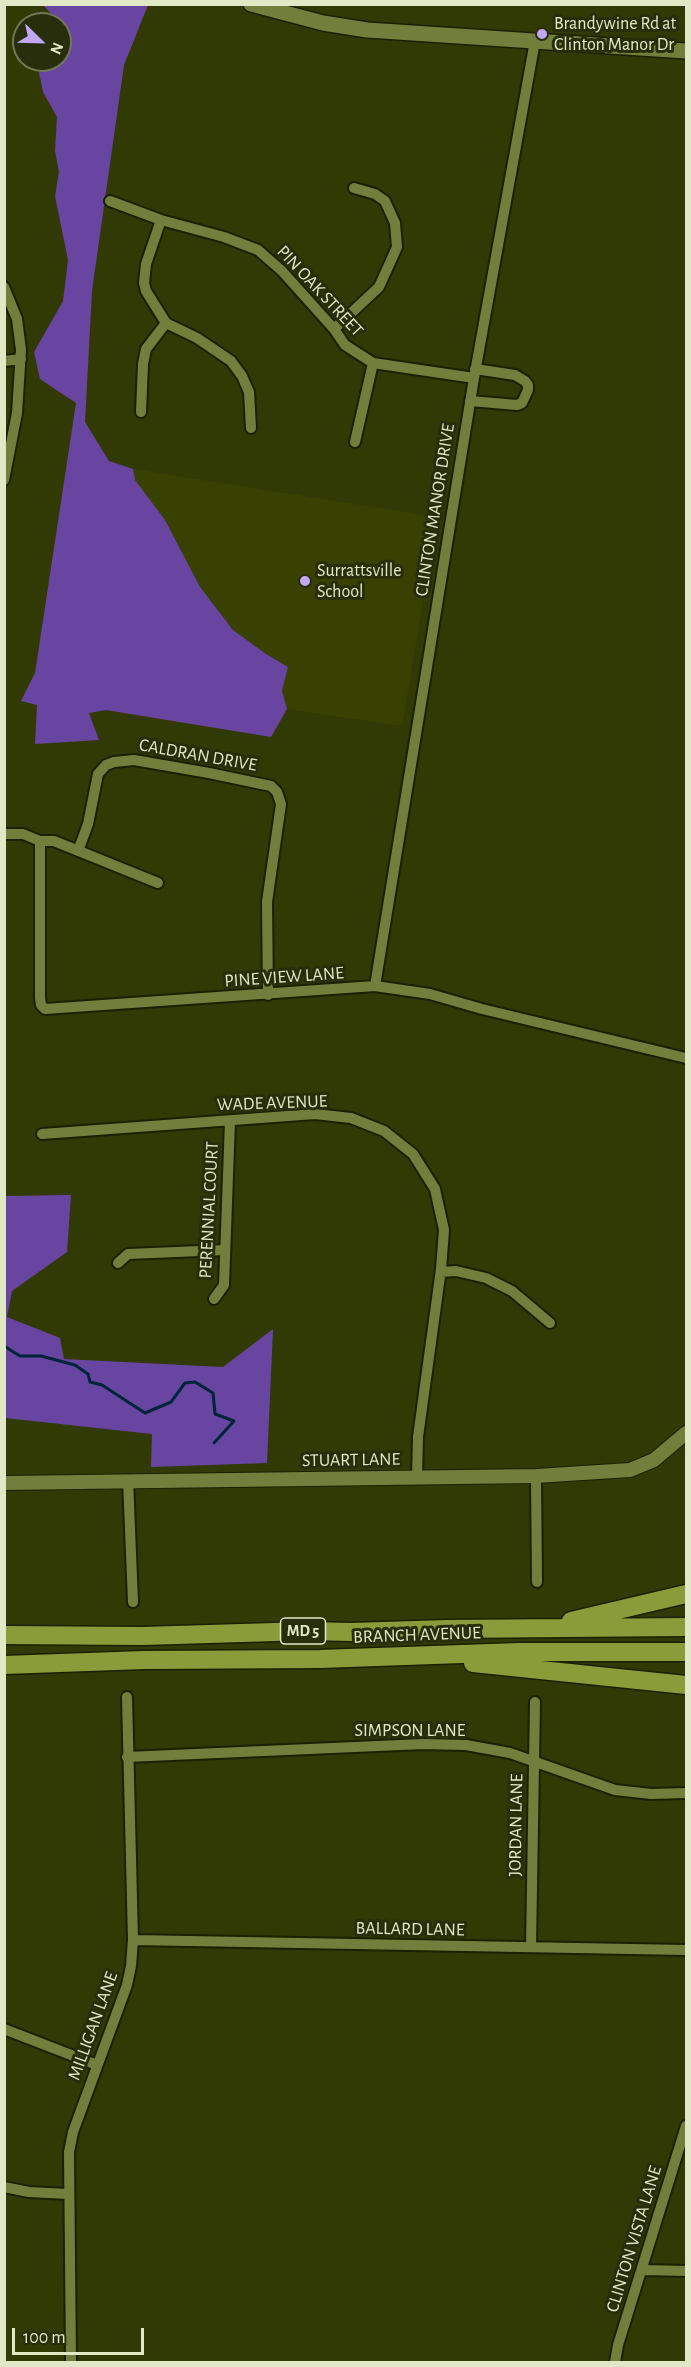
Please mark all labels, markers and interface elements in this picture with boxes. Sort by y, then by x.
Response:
north arrow [12,12,72,72]
place label: Brandywine Rd at Clinton Manor Dr [554,13,676,56]
marker: Brandywine Rd at Clinton Manor Dr [535,27,549,41]
text: N [47,40,66,56]
street label: PIN OAK STREET [272,241,368,341]
street label: CLINTON MANOR DRIVE [411,422,459,598]
place label: Surrattsville School [317,560,402,602]
marker: Surrattsville School [298,574,312,588]
street label: CALDRAN DRIVE [137,734,259,776]
street label: PINE VIEW LANE [224,962,344,992]
street label: WADE AVENUE [216,1090,328,1116]
street label: PERENNIAL COURT [195,1141,223,1279]
street label: STUART LANE [302,1448,400,1472]
road number: MD 5 [280,1618,326,1644]
street label: BRANCH AVENUE [353,1622,481,1648]
street label: SIMPSON LANE [355,1720,465,1742]
street label: JORDAN LANE [504,1774,528,1876]
street label: BALLARD LANE [355,1917,465,1941]
street label: MILLIGAN LANE [63,1969,123,2083]
street label: CLINTON VISTA LANE [601,2163,667,2315]
scale bar [15,2316,147,2354]
text: 100 m [23,2329,66,2347]

